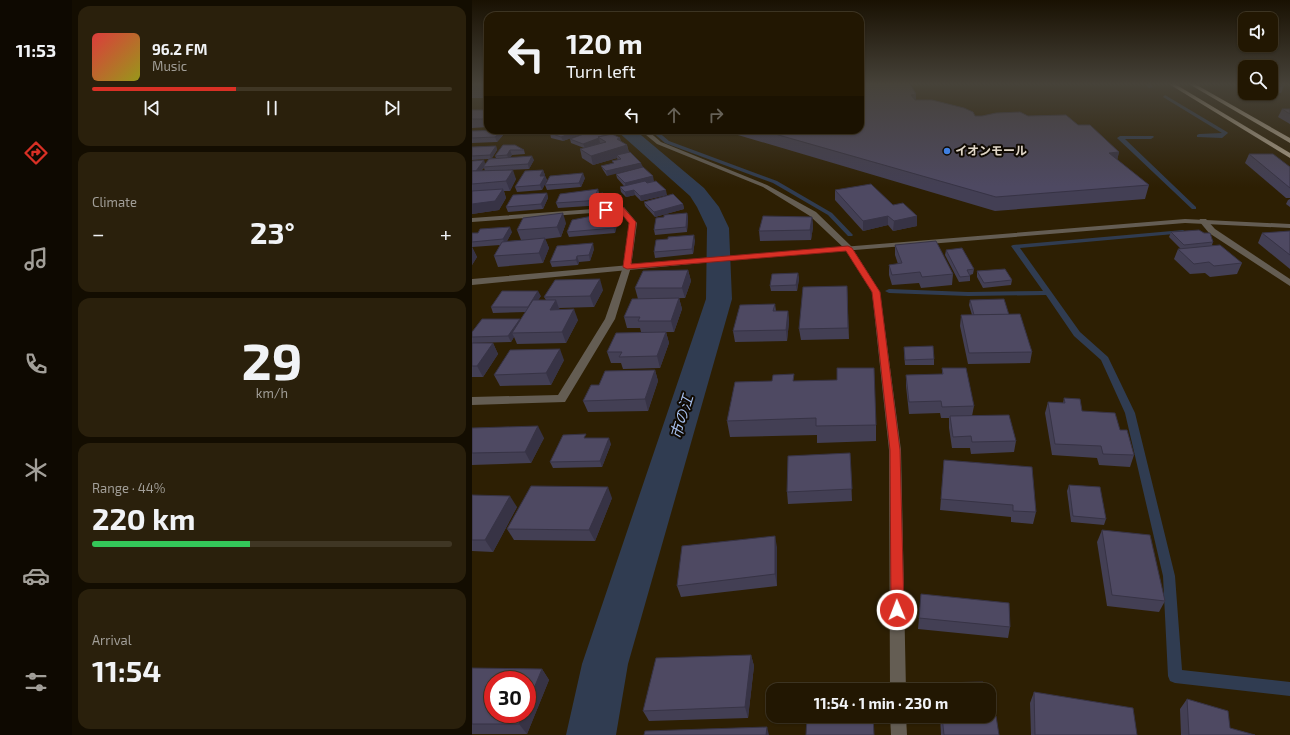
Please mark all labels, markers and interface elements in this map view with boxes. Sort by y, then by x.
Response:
map controls [1238,12,1278,100]
button: sound [1238,12,1278,52]
text: 120 m [566,26,643,60]
icon: left [500,28,552,80]
text: 11:53 [16,39,56,61]
text: 96.2 FM [152,40,207,58]
text: Music [152,58,187,74]
text: Turn left [566,60,636,82]
button: search [1238,60,1278,100]
icon: previous [141,97,163,119]
icon: pause [261,97,283,119]
icon: next [381,97,403,119]
icon: left [621,104,643,126]
icon: ahead [663,104,685,126]
icon: right [705,104,727,126]
icon: directions [22,139,50,167]
place label: イオンモール [955,143,1027,157]
marker: イオンモール [942,146,952,156]
pin [589,193,623,227]
text: Climate [92,194,137,210]
icon: arrive [595,199,617,221]
text: 23° [250,214,295,250]
text: − [92,220,105,246]
text: + [440,220,452,246]
icon: music [22,245,50,273]
text: 29 [242,328,302,390]
icon: phone [22,350,50,378]
text: km/h [256,385,288,401]
water label: 市の江 [666,391,697,441]
icon: climate [22,456,50,484]
text: Range · 44% [92,480,165,496]
text: 220 km [92,500,195,536]
icon: car [22,562,50,590]
position arrow [876,589,918,631]
text: Arrival [92,632,132,648]
text: 11:54 [92,652,161,688]
icon: filters [22,668,50,696]
speed limit sign: 30 [484,671,536,723]
text: 11:54 · 1 min · 230 m [814,694,948,712]

